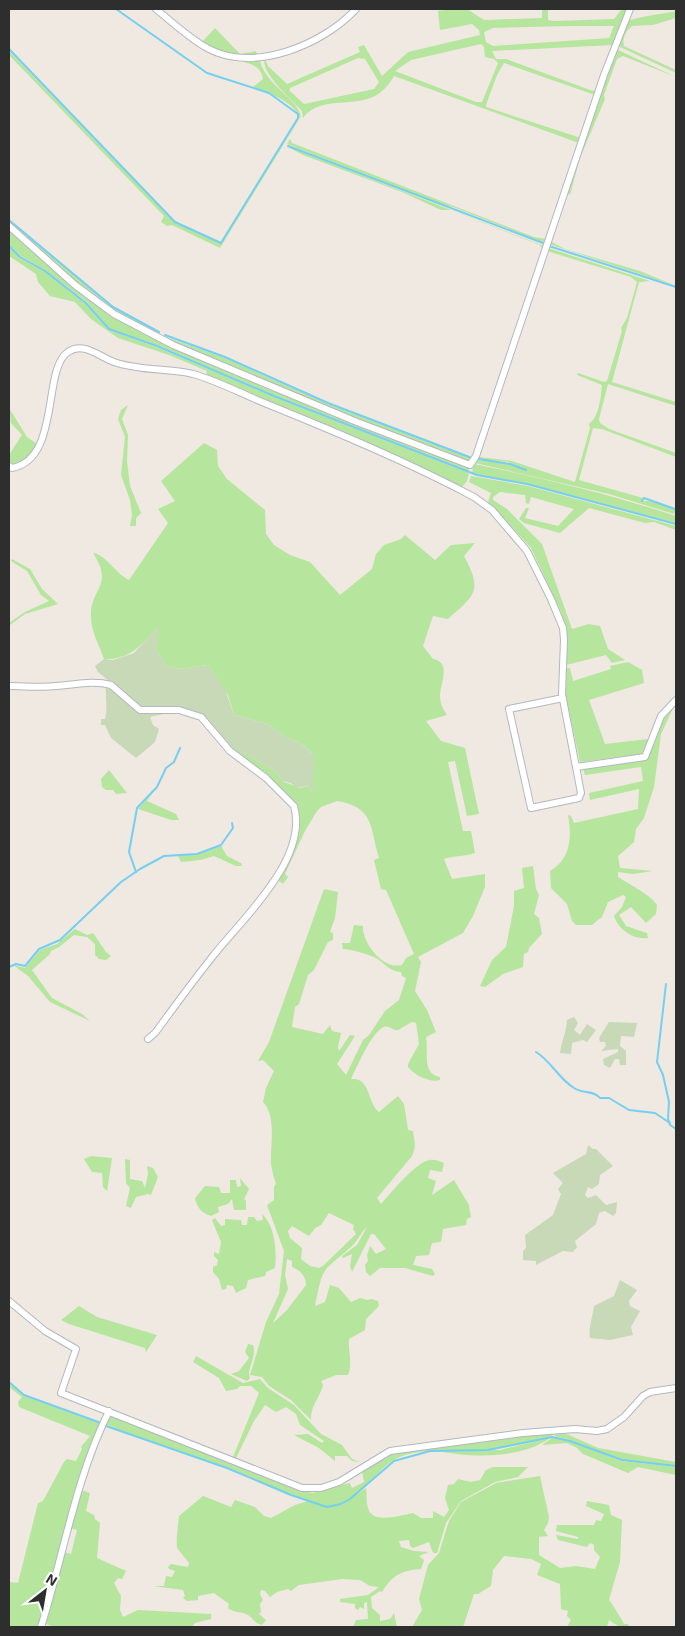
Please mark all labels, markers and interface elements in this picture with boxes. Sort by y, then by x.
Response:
north arrow [20,1566,70,1616]
text: N [43,1570,61,1589]

